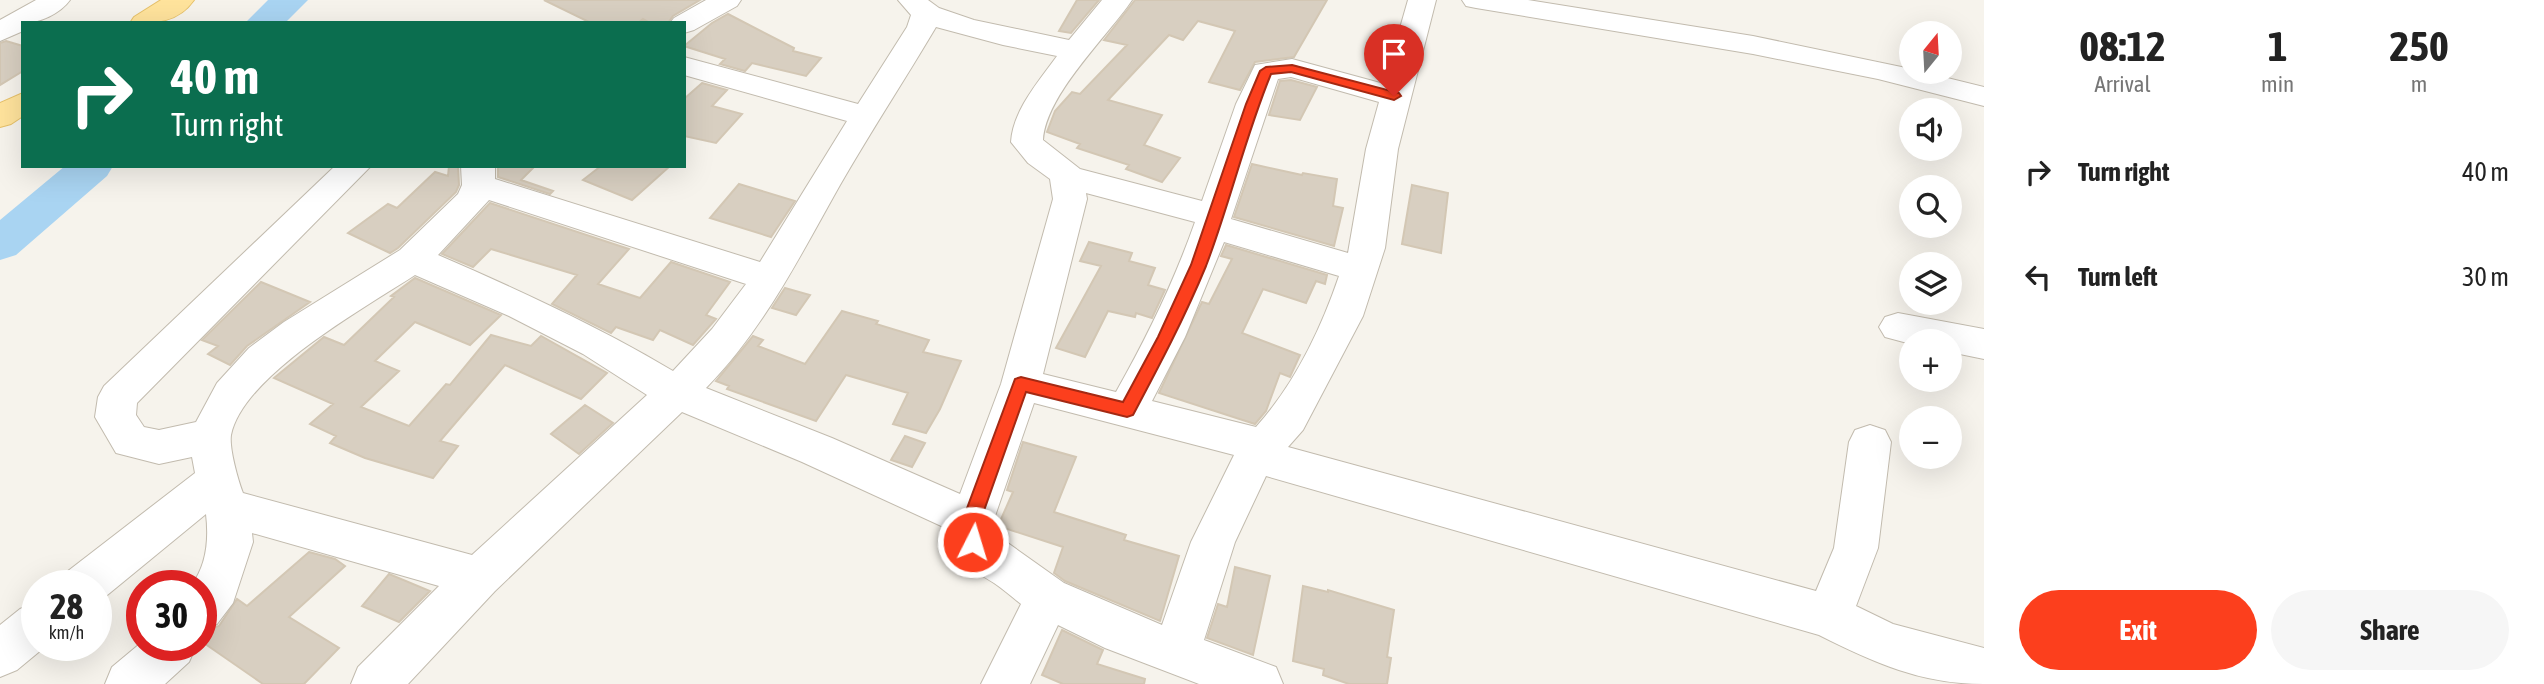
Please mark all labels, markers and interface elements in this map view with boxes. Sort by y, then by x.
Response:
north arrow [1899,21,1962,84]
map controls [1899,21,1962,469]
text: 08:12 [2079,22,2166,70]
text: 1 [2268,22,2287,70]
text: 250 [2389,22,2449,70]
pin [1364,24,1424,96]
icon: arrive [1375,35,1413,73]
text: 40 m [171,48,259,104]
icon: right [56,49,147,140]
text: Arrival [2094,71,2151,97]
text: min [2261,71,2294,97]
text: m [2411,71,2427,97]
button: sound [1899,98,1962,161]
text: Turn right [171,106,284,143]
icon: right [2019,153,2057,191]
text: Turn right [2078,157,2169,187]
text: 40 m [2462,157,2509,187]
button: search [1899,175,1962,238]
button: layers [1899,252,1962,315]
icon: left [2019,258,2057,296]
text: Turn left [2078,262,2158,292]
text: 30 m [2462,262,2509,292]
button: + [1899,329,1962,392]
button: − [1899,406,1962,469]
position arrow [936,505,1010,579]
speed limit sign: 30 [126,570,217,661]
text: 28 [50,586,83,626]
button: Exit [2019,590,2257,670]
button: Share [2271,590,2509,670]
text: km/h [49,622,84,643]

